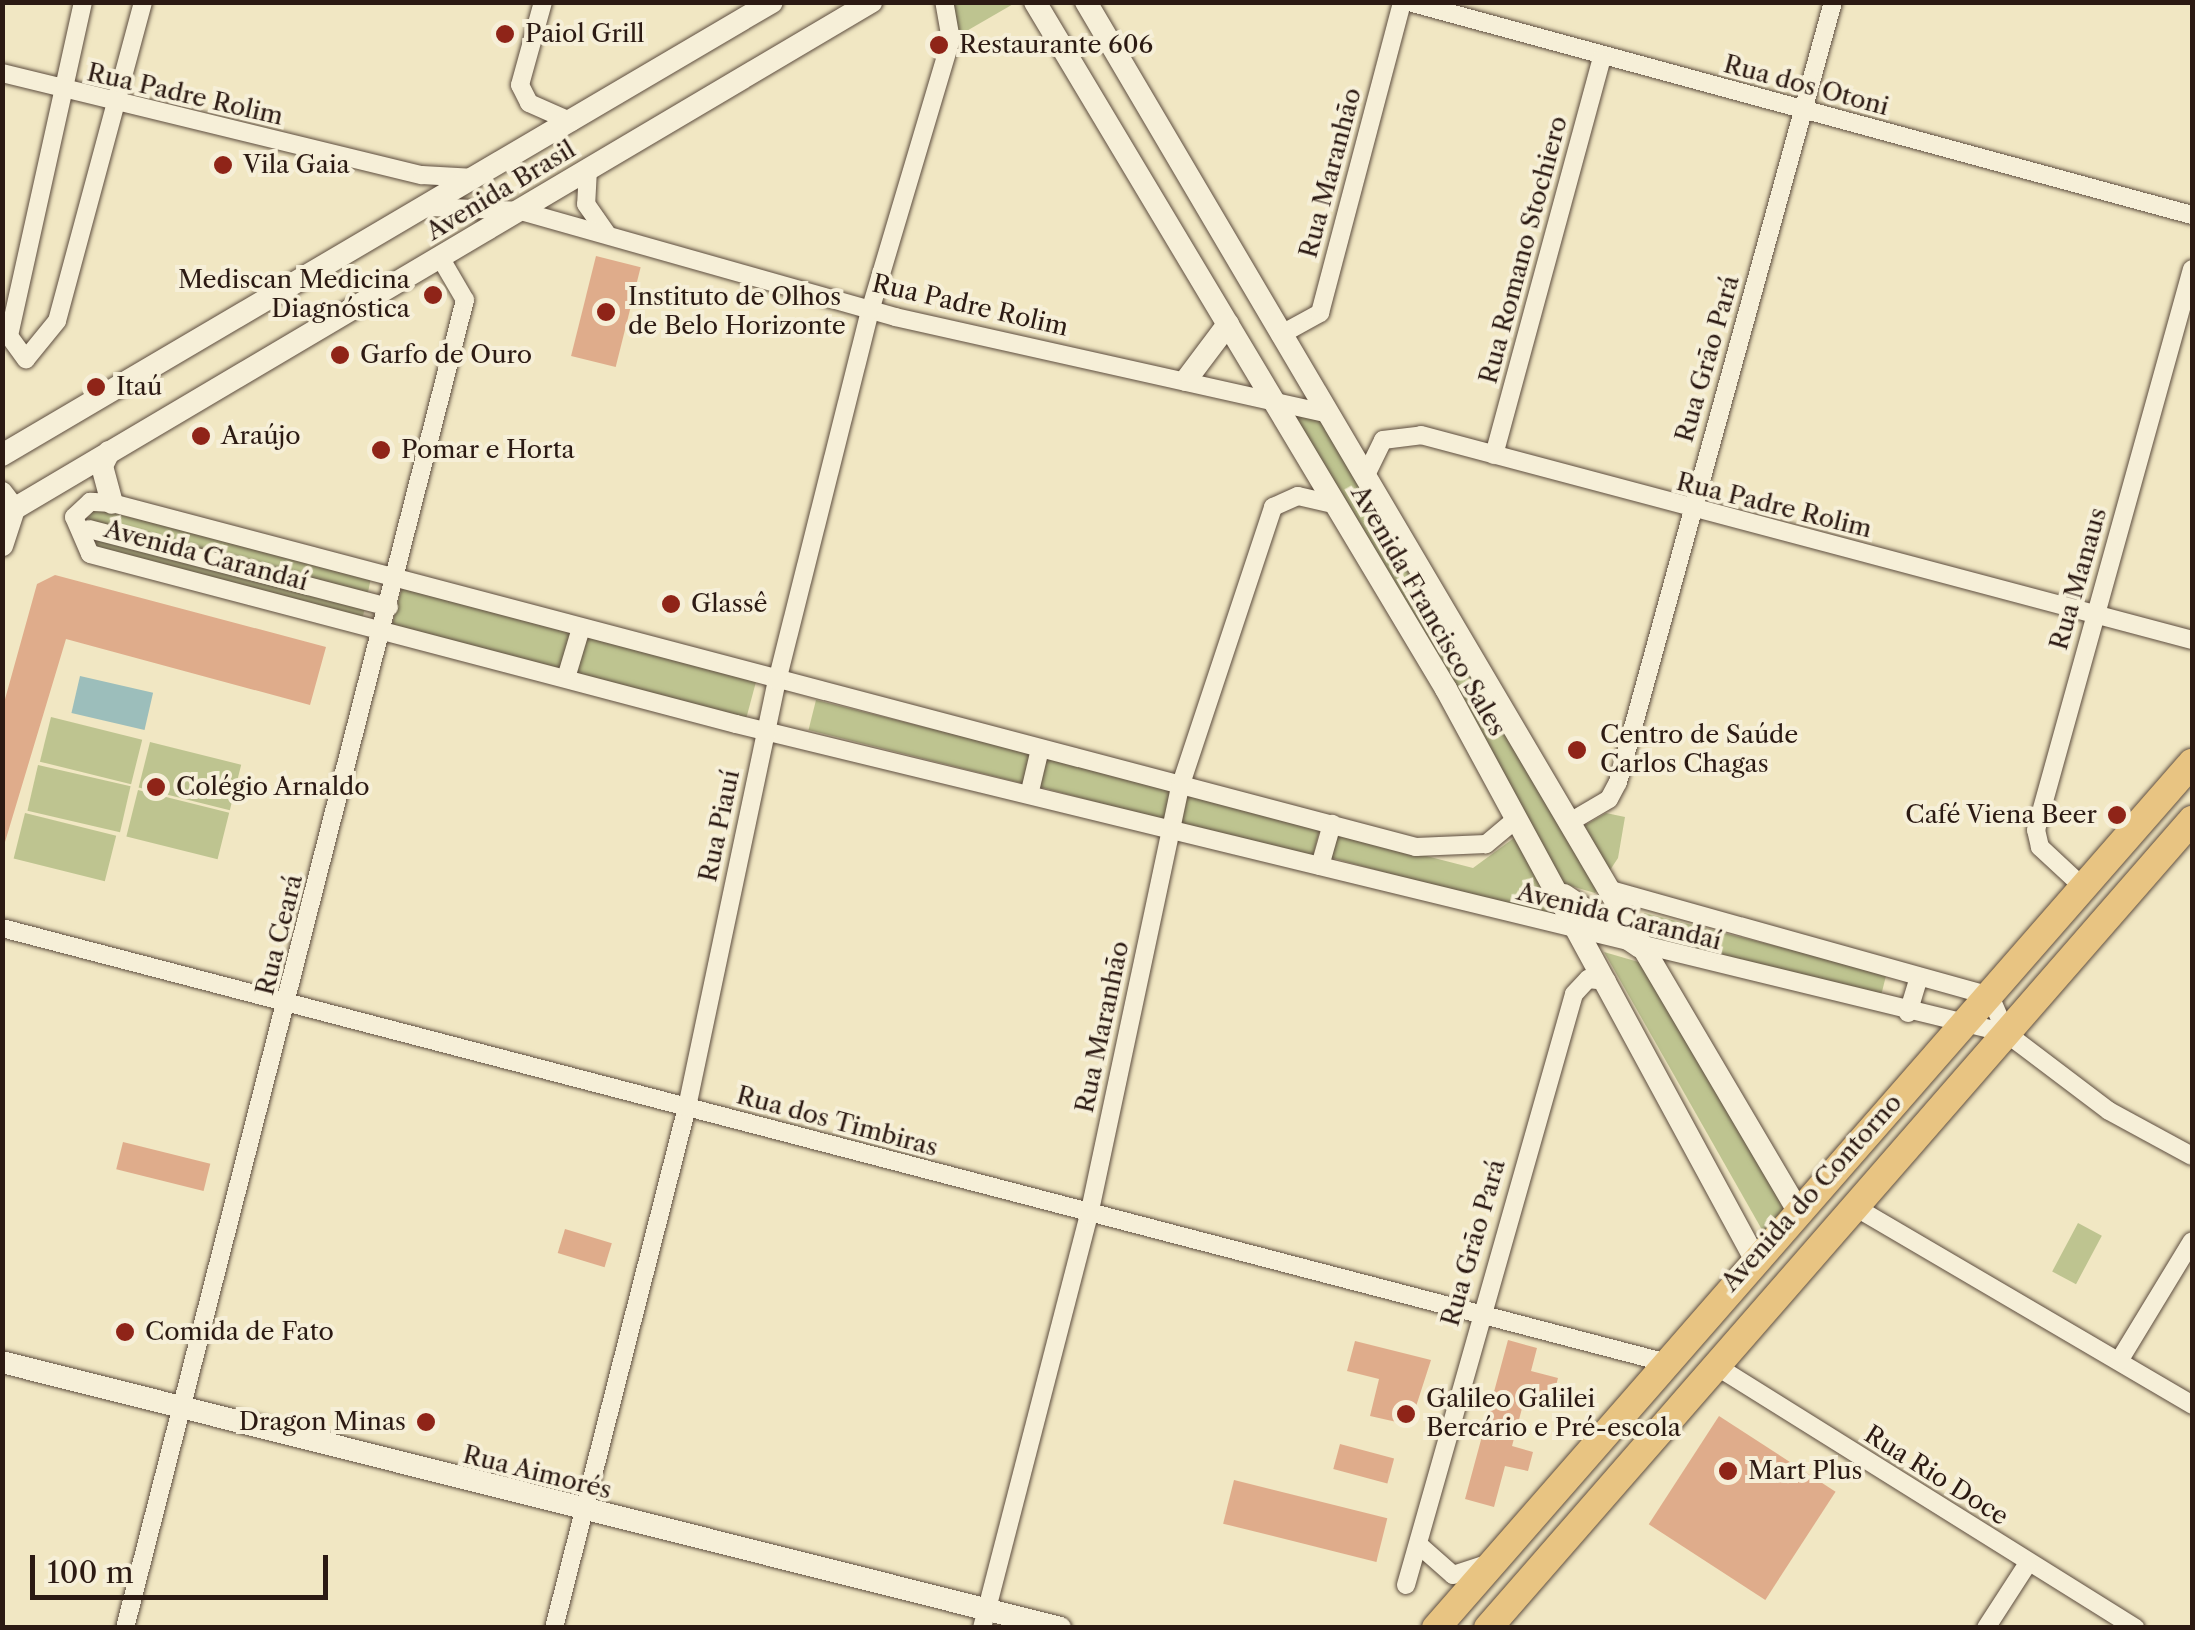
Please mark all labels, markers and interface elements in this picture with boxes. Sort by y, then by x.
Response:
place label: Paiol Grill [525,19,644,49]
marker: Paiol Grill [494,23,516,45]
place label: Restaurante 606 [959,30,1153,60]
marker: Restaurante 606 [928,34,950,56]
street label: Rua dos Otoni [1720,50,1892,122]
street label: Rua Padre Rolim [84,58,286,132]
street label: Rua Maranhão [1294,85,1368,261]
street label: Rua Romano Stochiero [1474,113,1574,387]
street label: Avenida Brasil [421,135,581,247]
place label: Vila Gaia [243,150,350,180]
marker: Vila Gaia [212,154,234,176]
place label: Mediscan Medicina Diagnóstica [178,266,410,325]
street label: Rua Padre Rolim [869,269,1071,343]
street label: Rua Grão Pará [1670,272,1746,446]
marker: Mediscan Medicina Diagnóstica [420,282,446,308]
place label: Instituto de Olhos de Belo Horizonte [628,283,846,342]
marker: Instituto de Olhos de Belo Horizonte [593,299,619,325]
place label: Garfo de Ouro [360,340,532,370]
marker: Garfo de Ouro [329,344,351,366]
place label: Itaú [116,372,162,402]
marker: Itaú [85,376,107,398]
place label: Araújo [221,421,301,451]
marker: Araújo [190,425,212,447]
place label: Pomar e Horta [401,435,575,465]
marker: Pomar e Horta [370,439,392,461]
street label: Rua Padre Rolim [1673,467,1875,545]
street label: Avenida Francisco Sales [1344,480,1512,742]
street label: Rua Manaus [2044,504,2114,654]
street label: Avenida Carandaí [101,514,311,598]
place label: Glassê [691,589,768,619]
marker: Glassê [660,593,682,615]
place label: Centro de Saúde Carlos Chagas [1600,721,1798,780]
marker: Centro de Saúde Carlos Chagas [1564,737,1590,763]
street label: Rua Piauí [693,767,747,885]
place label: Colégio Arnaldo [176,772,371,802]
marker: Colégio Arnaldo [145,776,167,798]
place label: Café Viena Beer [1904,800,2097,830]
marker: Café Viena Beer [2106,804,2128,826]
street label: Rua Ceará [250,871,310,999]
street label: Avenida Carandaí [1514,877,1724,957]
street label: Rua Maranhão [1070,938,1136,1116]
street label: Rua dos Timbiras [733,1081,941,1163]
street label: Avenida do Contorno [1715,1088,1909,1298]
street label: Rua Grão Pará [1436,1156,1512,1330]
place label: Comida de Fato [145,1317,334,1347]
marker: Comida de Fato [114,1321,136,1343]
place label: Galileo Galilei Bercário e Pré-escola [1426,1385,1681,1444]
marker: Galileo Galilei Bercário e Pré-escola [1395,1403,1417,1425]
place label: Dragon Minas [239,1407,406,1437]
marker: Dragon Minas [415,1411,437,1433]
street label: Rua Rio Doce [1858,1420,2014,1532]
street label: Rua Aimorés [459,1440,615,1506]
place label: Mart Plus [1748,1456,1862,1486]
marker: Mart Plus [1717,1460,1739,1482]
scale bar [35,1535,332,1597]
text: 100 m [47,1554,134,1591]

